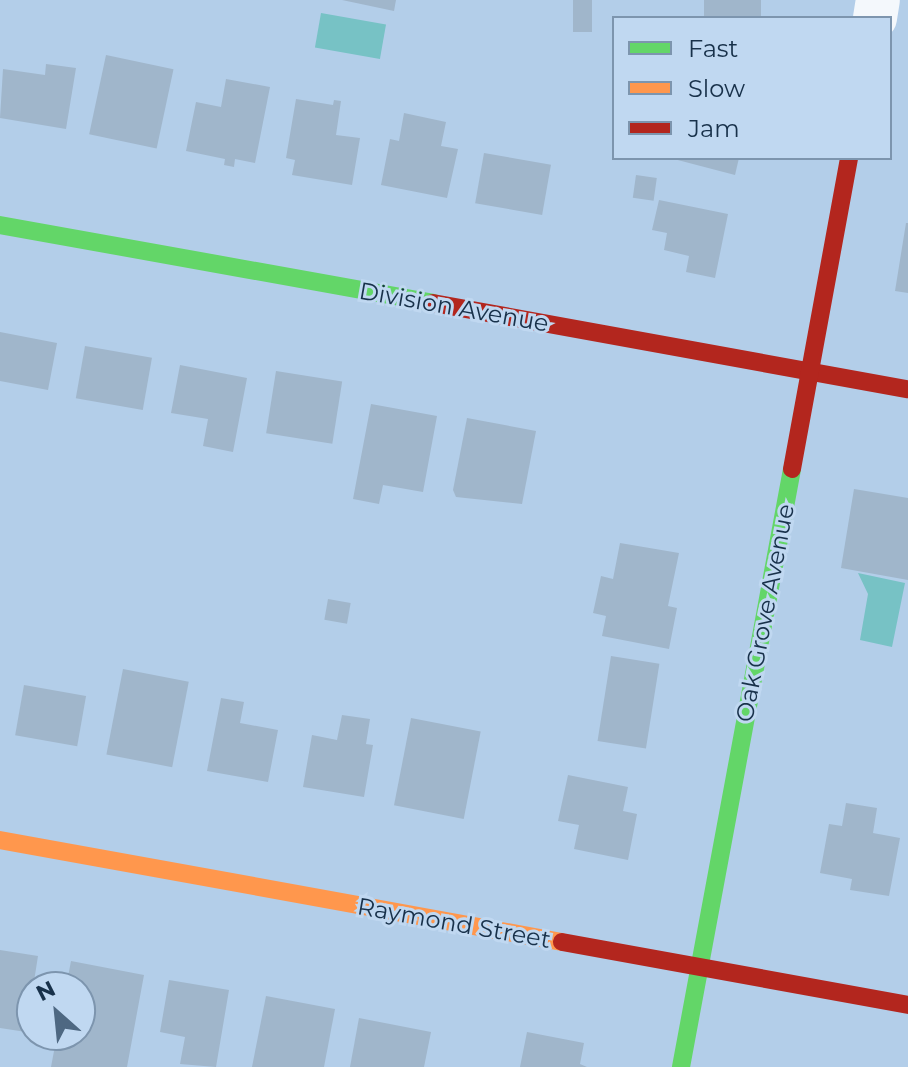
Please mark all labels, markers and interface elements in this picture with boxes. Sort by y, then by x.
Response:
legend [612,16,892,160]
text: Fast [688,34,738,63]
text: Slow [688,74,745,103]
text: Jam [688,114,740,143]
street label: Division Avenue [357,276,551,338]
street label: Oak Grove Avenue [730,502,800,724]
street label: Raymond Street [355,892,553,954]
north arrow [16,971,96,1051]
text: N [32,975,60,1007]

